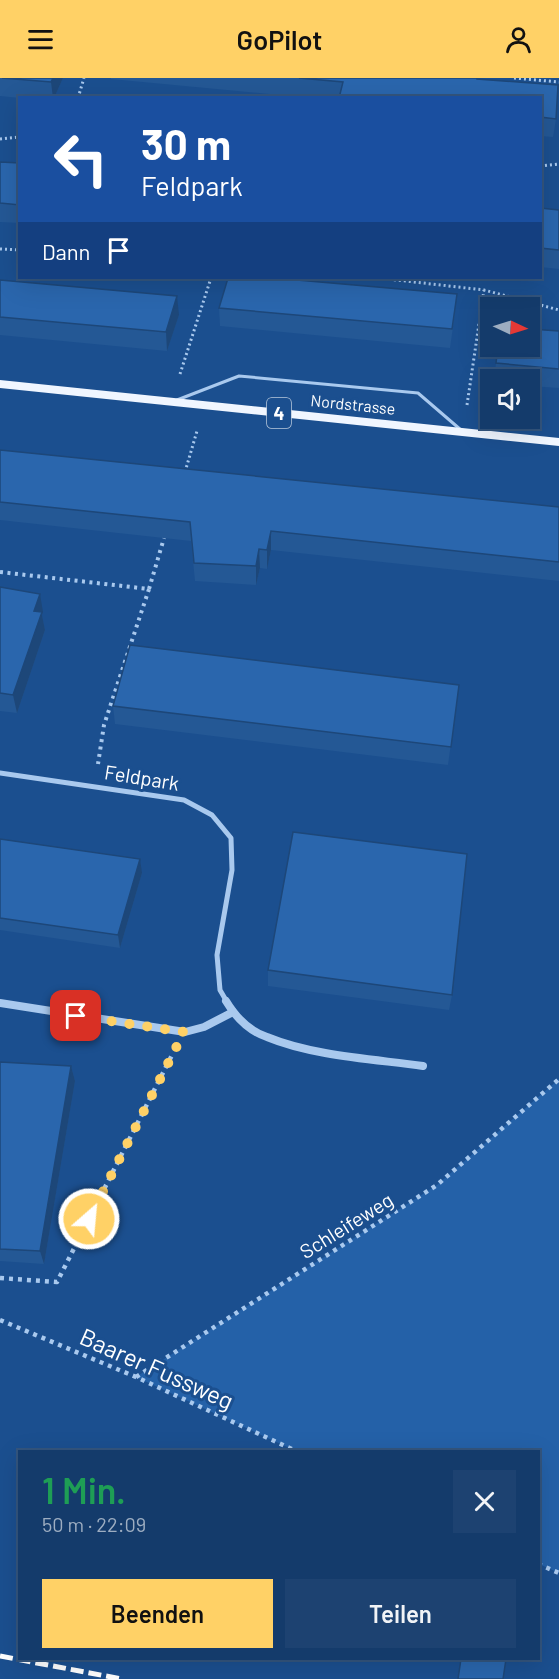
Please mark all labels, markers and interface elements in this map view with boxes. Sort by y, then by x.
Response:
icon: menu [24,23,57,56]
text: GoPilot [237,23,322,55]
icon: person [502,23,535,56]
text: 30 m [141,118,231,168]
icon: left [42,120,120,198]
text: Feldpark [141,169,243,201]
icon: arrive [102,234,135,267]
text: Dann [42,238,90,264]
north arrow [480,297,540,357]
map controls [480,297,540,429]
button: sound [480,369,540,429]
street label: Nordstrasse [310,390,396,418]
road number: 4 [267,398,291,428]
street label: Feldpark [103,759,181,795]
pin [50,990,101,1041]
icon: arrive [59,999,92,1032]
position arrow [57,1187,121,1251]
street label: Schleifeweg [295,1187,397,1263]
street label: Baarer Fussweg [76,1321,238,1415]
text: 1 Min. [42,1468,126,1511]
button: close [453,1470,516,1533]
text: 50 m · 22:09 [42,1512,146,1536]
button: Beenden [42,1579,273,1648]
button: Teilen [285,1579,516,1648]

